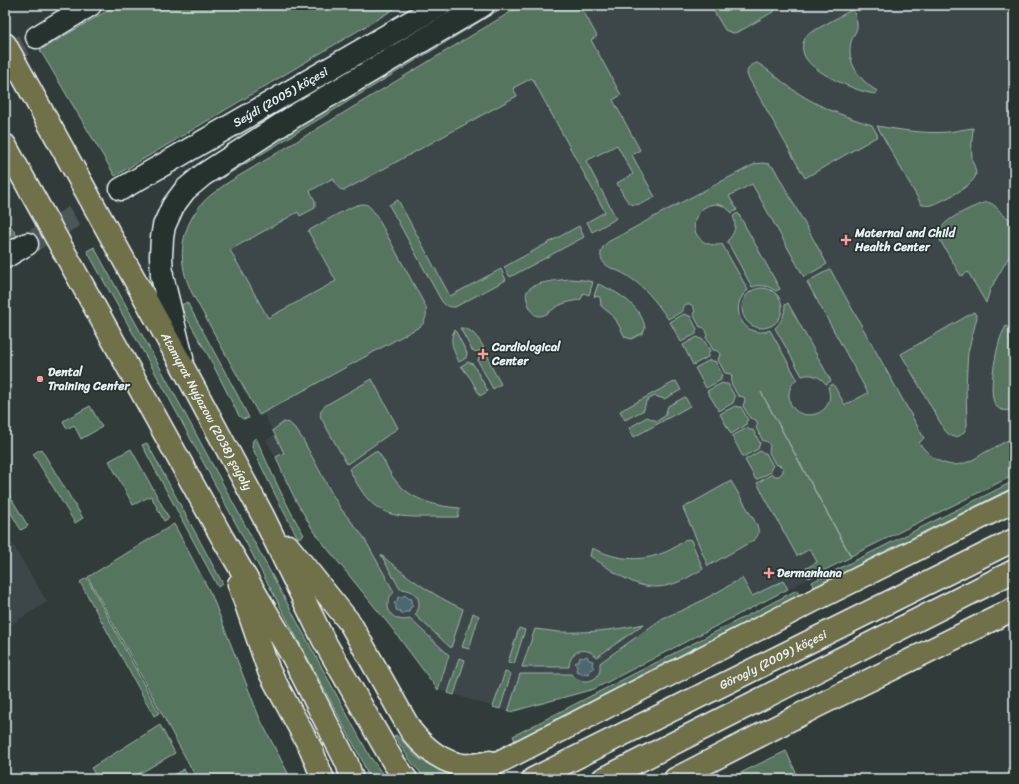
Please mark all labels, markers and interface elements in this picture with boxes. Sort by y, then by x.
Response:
street label: Seýdi (2005) köçesi [228,60,333,133]
place label: Maternal and Child Health Center [854,222,957,258]
marker: Maternal and Child Health Center [840,234,852,246]
street label: Atamyrat Nyýazow (2038) şaýoly [154,327,259,495]
place label: Cardiological Center [491,336,561,372]
marker: Cardiological Center [477,348,489,360]
place label: Dental Training Center [48,361,130,397]
marker: Dental Training Center [35,374,45,384]
place label: Dermanhana [777,562,842,584]
marker: Dermanhana [764,568,774,578]
street label: Görogly (2009) köçesi [715,623,831,696]

